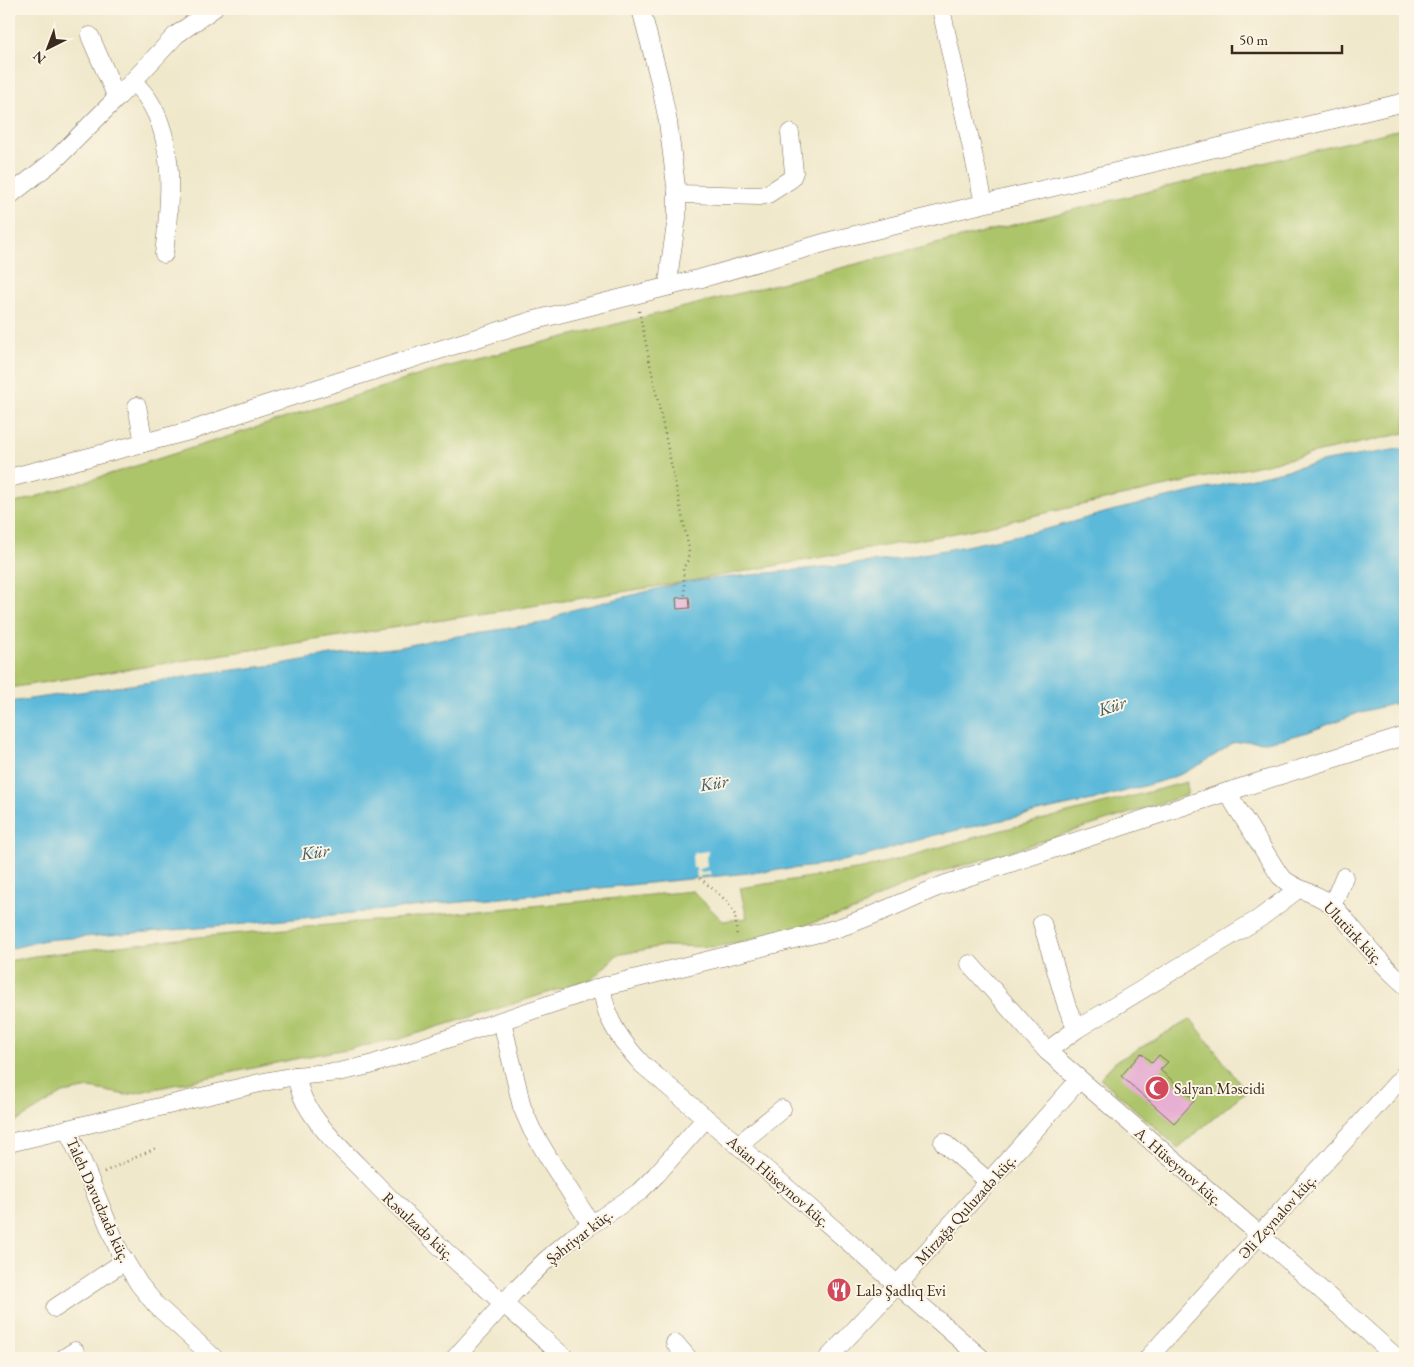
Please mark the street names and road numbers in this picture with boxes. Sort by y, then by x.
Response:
street label: Ulutürk küç. [1319,897,1388,970]
street label: A. Hüseynov küç. [1129,1122,1227,1210]
street label: Asian Hüseynov küç. [722,1130,835,1232]
street label: Taleh Davudzadə küç. [62,1134,136,1266]
street label: Mirzağa Quluzadə küç. [910,1150,1021,1269]
street label: Əli Zeynalov küç. [1234,1169,1321,1263]
street label: Rəsulzadə küç. [378,1187,459,1265]
street label: Şəhriyar küç. [542,1204,617,1269]

